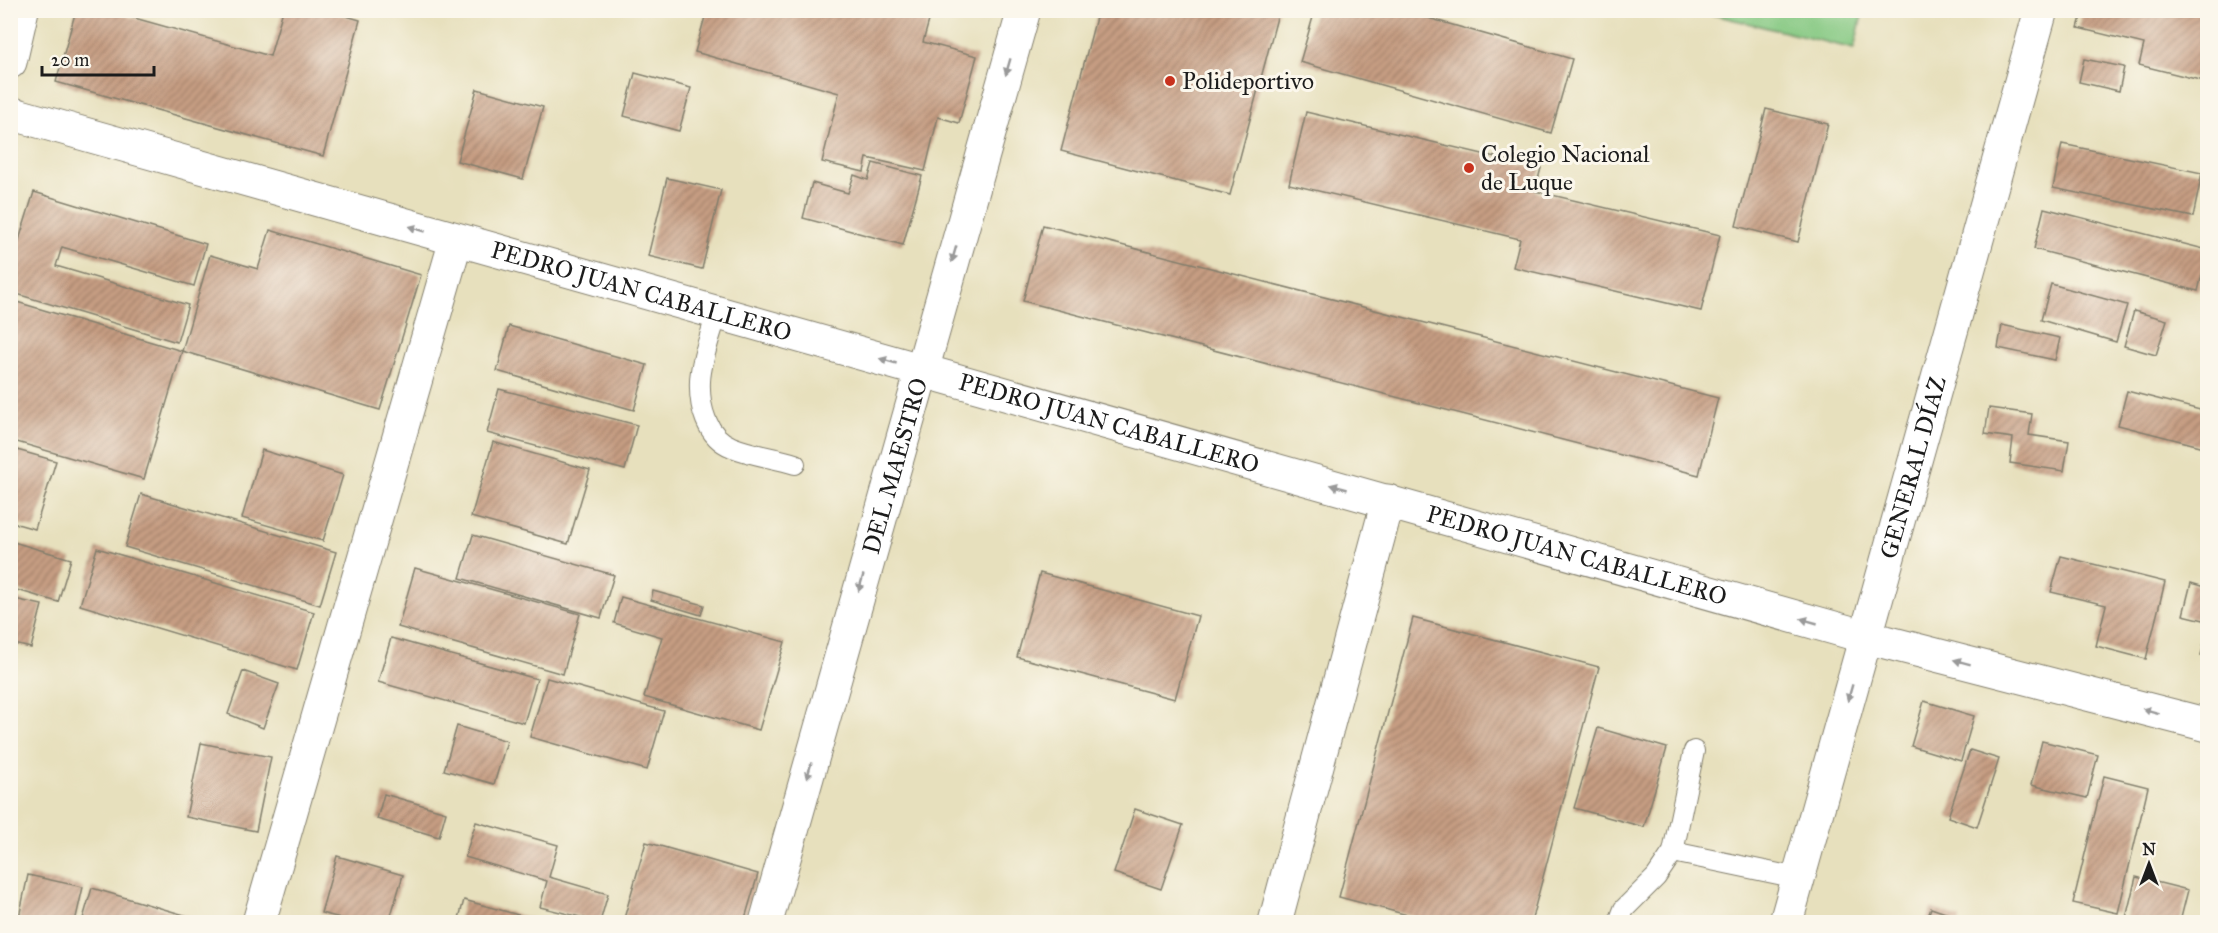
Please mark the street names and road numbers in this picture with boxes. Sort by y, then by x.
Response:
street label: PEDRO JUAN CABALLERO [488,235,795,348]
street label: PEDRO JUAN CABALLERO [955,367,1263,480]
street label: GENERAL DÍAZ [1873,373,1953,562]
street label: DEL MAESTRO [856,374,934,557]
street label: PEDRO JUAN CABALLERO [1423,499,1730,612]

